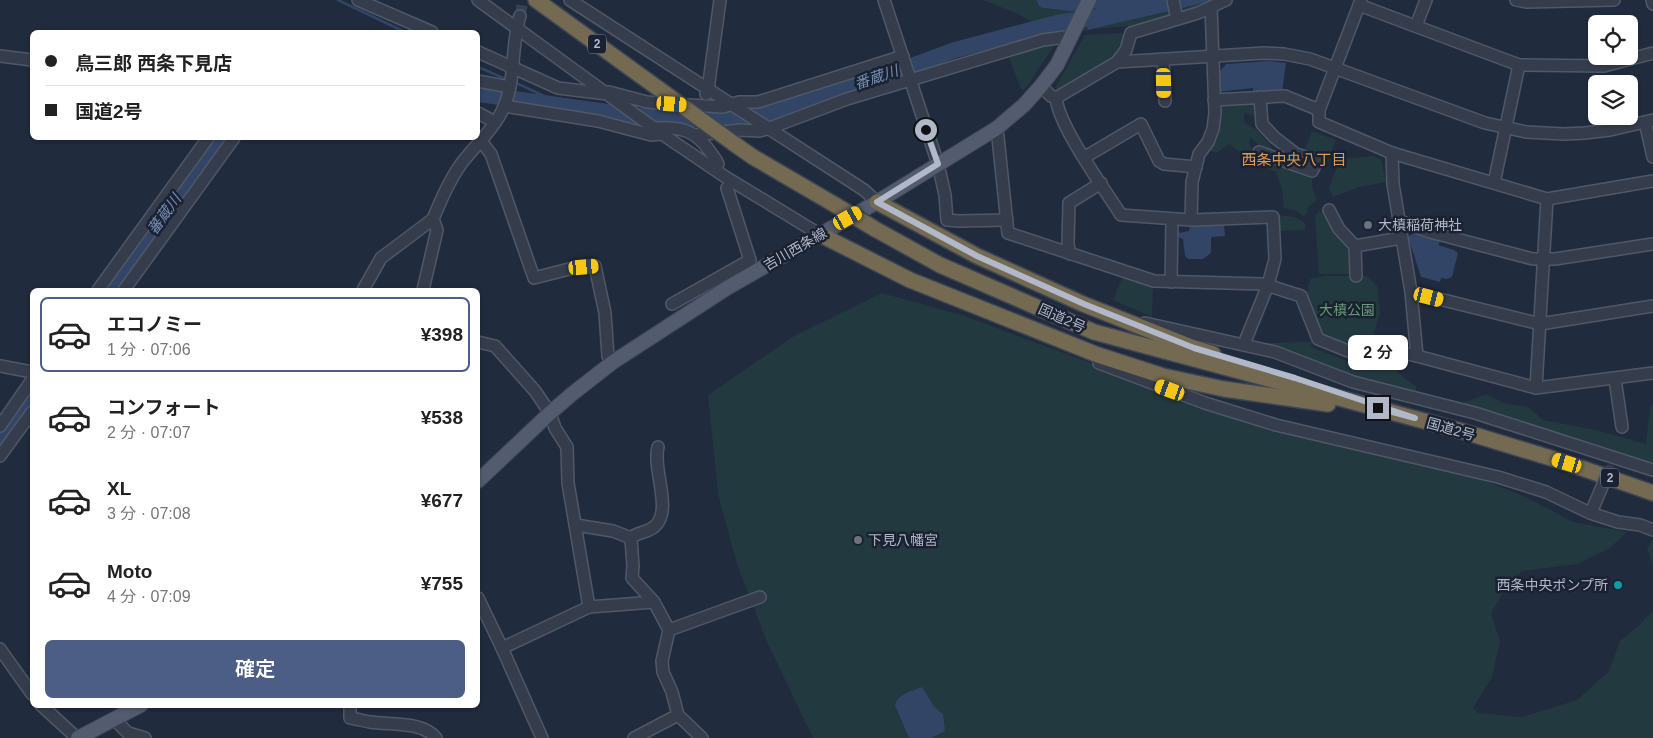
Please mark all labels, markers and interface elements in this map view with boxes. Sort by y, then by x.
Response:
map controls [1588,15,1638,125]
button: locate [1588,15,1638,65]
road number: 2 [588,34,606,54]
text: 鳥三郎 西条下見店 [75,53,232,74]
water label: 番蔵川 [852,61,902,92]
car [1156,68,1171,98]
button: layers [1588,75,1638,125]
car [656,95,687,113]
text: 国道2号 [75,101,143,122]
route start [915,119,937,141]
district label: 西条中央八丁目 [1241,151,1347,168]
water label: 蕃蔵川 [144,189,185,237]
car [831,204,864,232]
place label: 大槙稲荷神社 [1378,217,1462,233]
marker: 大槙稲荷神社 [1362,219,1374,231]
street label: 吉川西条線 [761,225,829,273]
car [568,258,599,276]
car [1412,286,1445,308]
street label: 国道2号 [1036,301,1088,335]
park label: 大槙公園 [1319,302,1375,318]
icon: car [47,312,92,357]
text: エコノミー [107,314,202,335]
text: ¥398 [421,324,463,345]
callout: 2 分 [1348,336,1408,370]
text: 1 分 · 07:06 [107,341,191,358]
text: 2 分 [1363,344,1393,361]
car [1153,378,1186,402]
icon: car [47,395,92,440]
text: コンフォート [107,397,220,418]
route end [1367,397,1389,419]
text: ¥538 [421,407,463,428]
street label: 国道2号 [1425,414,1477,444]
text: 2 分 · 07:07 [107,424,191,441]
car [1550,451,1583,475]
road number: 2 [1601,468,1619,488]
icon: car [47,478,92,523]
text: XL [107,478,131,499]
text: ¥677 [421,490,463,511]
text: 3 分 · 07:08 [107,505,191,522]
place label: 下見八幡宮 [868,532,938,548]
marker: 下見八幡宮 [852,534,864,546]
icon: car [47,561,92,606]
text: Moto [107,561,152,582]
text: ¥755 [421,573,463,594]
place label: 西条中央ポンプ所 [1496,577,1608,593]
marker: 西条中央ポンプ所 [1612,579,1624,591]
text: 4 分 · 07:09 [107,588,191,605]
button: 確定 [45,640,465,698]

